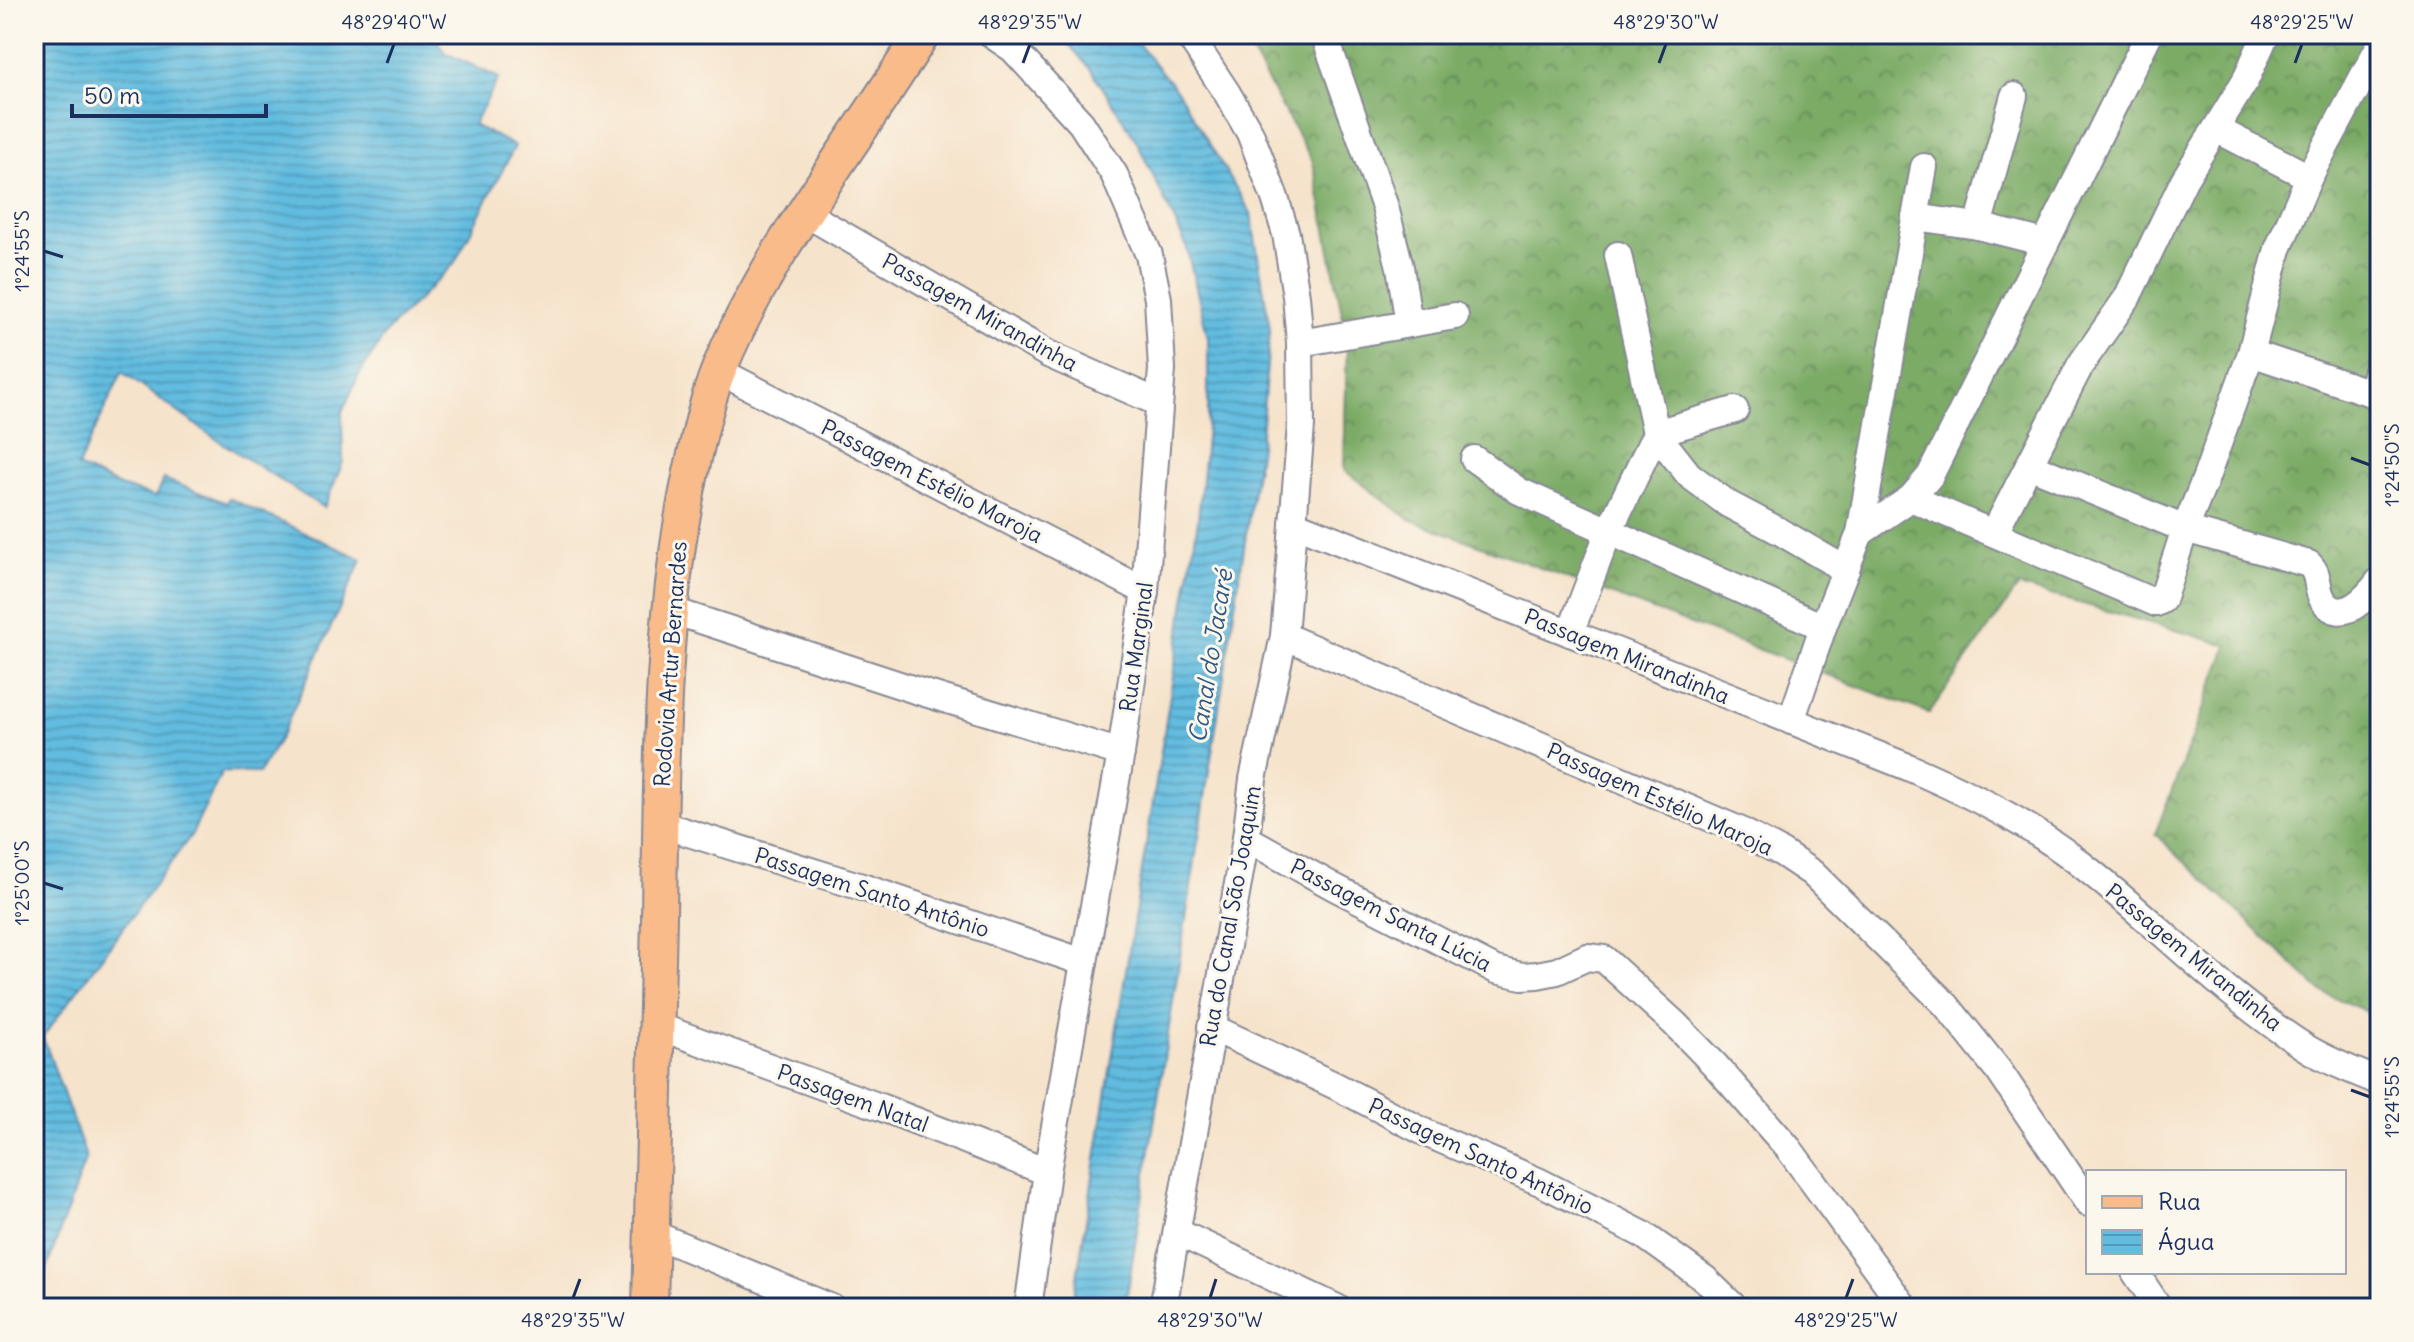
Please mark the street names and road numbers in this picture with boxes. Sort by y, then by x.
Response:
street label: Passagem Mirandinha [877,247,1083,377]
street label: Passagem Estélio Maroja [817,413,1047,549]
street label: Rodovia Artur Bernardes [647,540,693,788]
street label: Rua Marginal [1113,580,1159,714]
street label: Passagem Mirandinha [1520,602,1734,710]
street label: Passagem Estélio Maroja [1543,736,1777,862]
street label: Rua do Canal São Joaquim [1193,783,1267,1049]
street label: Passagem Santo Antônio [751,841,993,943]
street label: Passagem Santa Lúcia [1286,852,1496,978]
street label: Passagem Mirandinha [2100,877,2288,1037]
street label: Passagem Natal [774,1058,932,1138]
street label: Passagem Santo Antônio [1364,1091,1598,1221]

